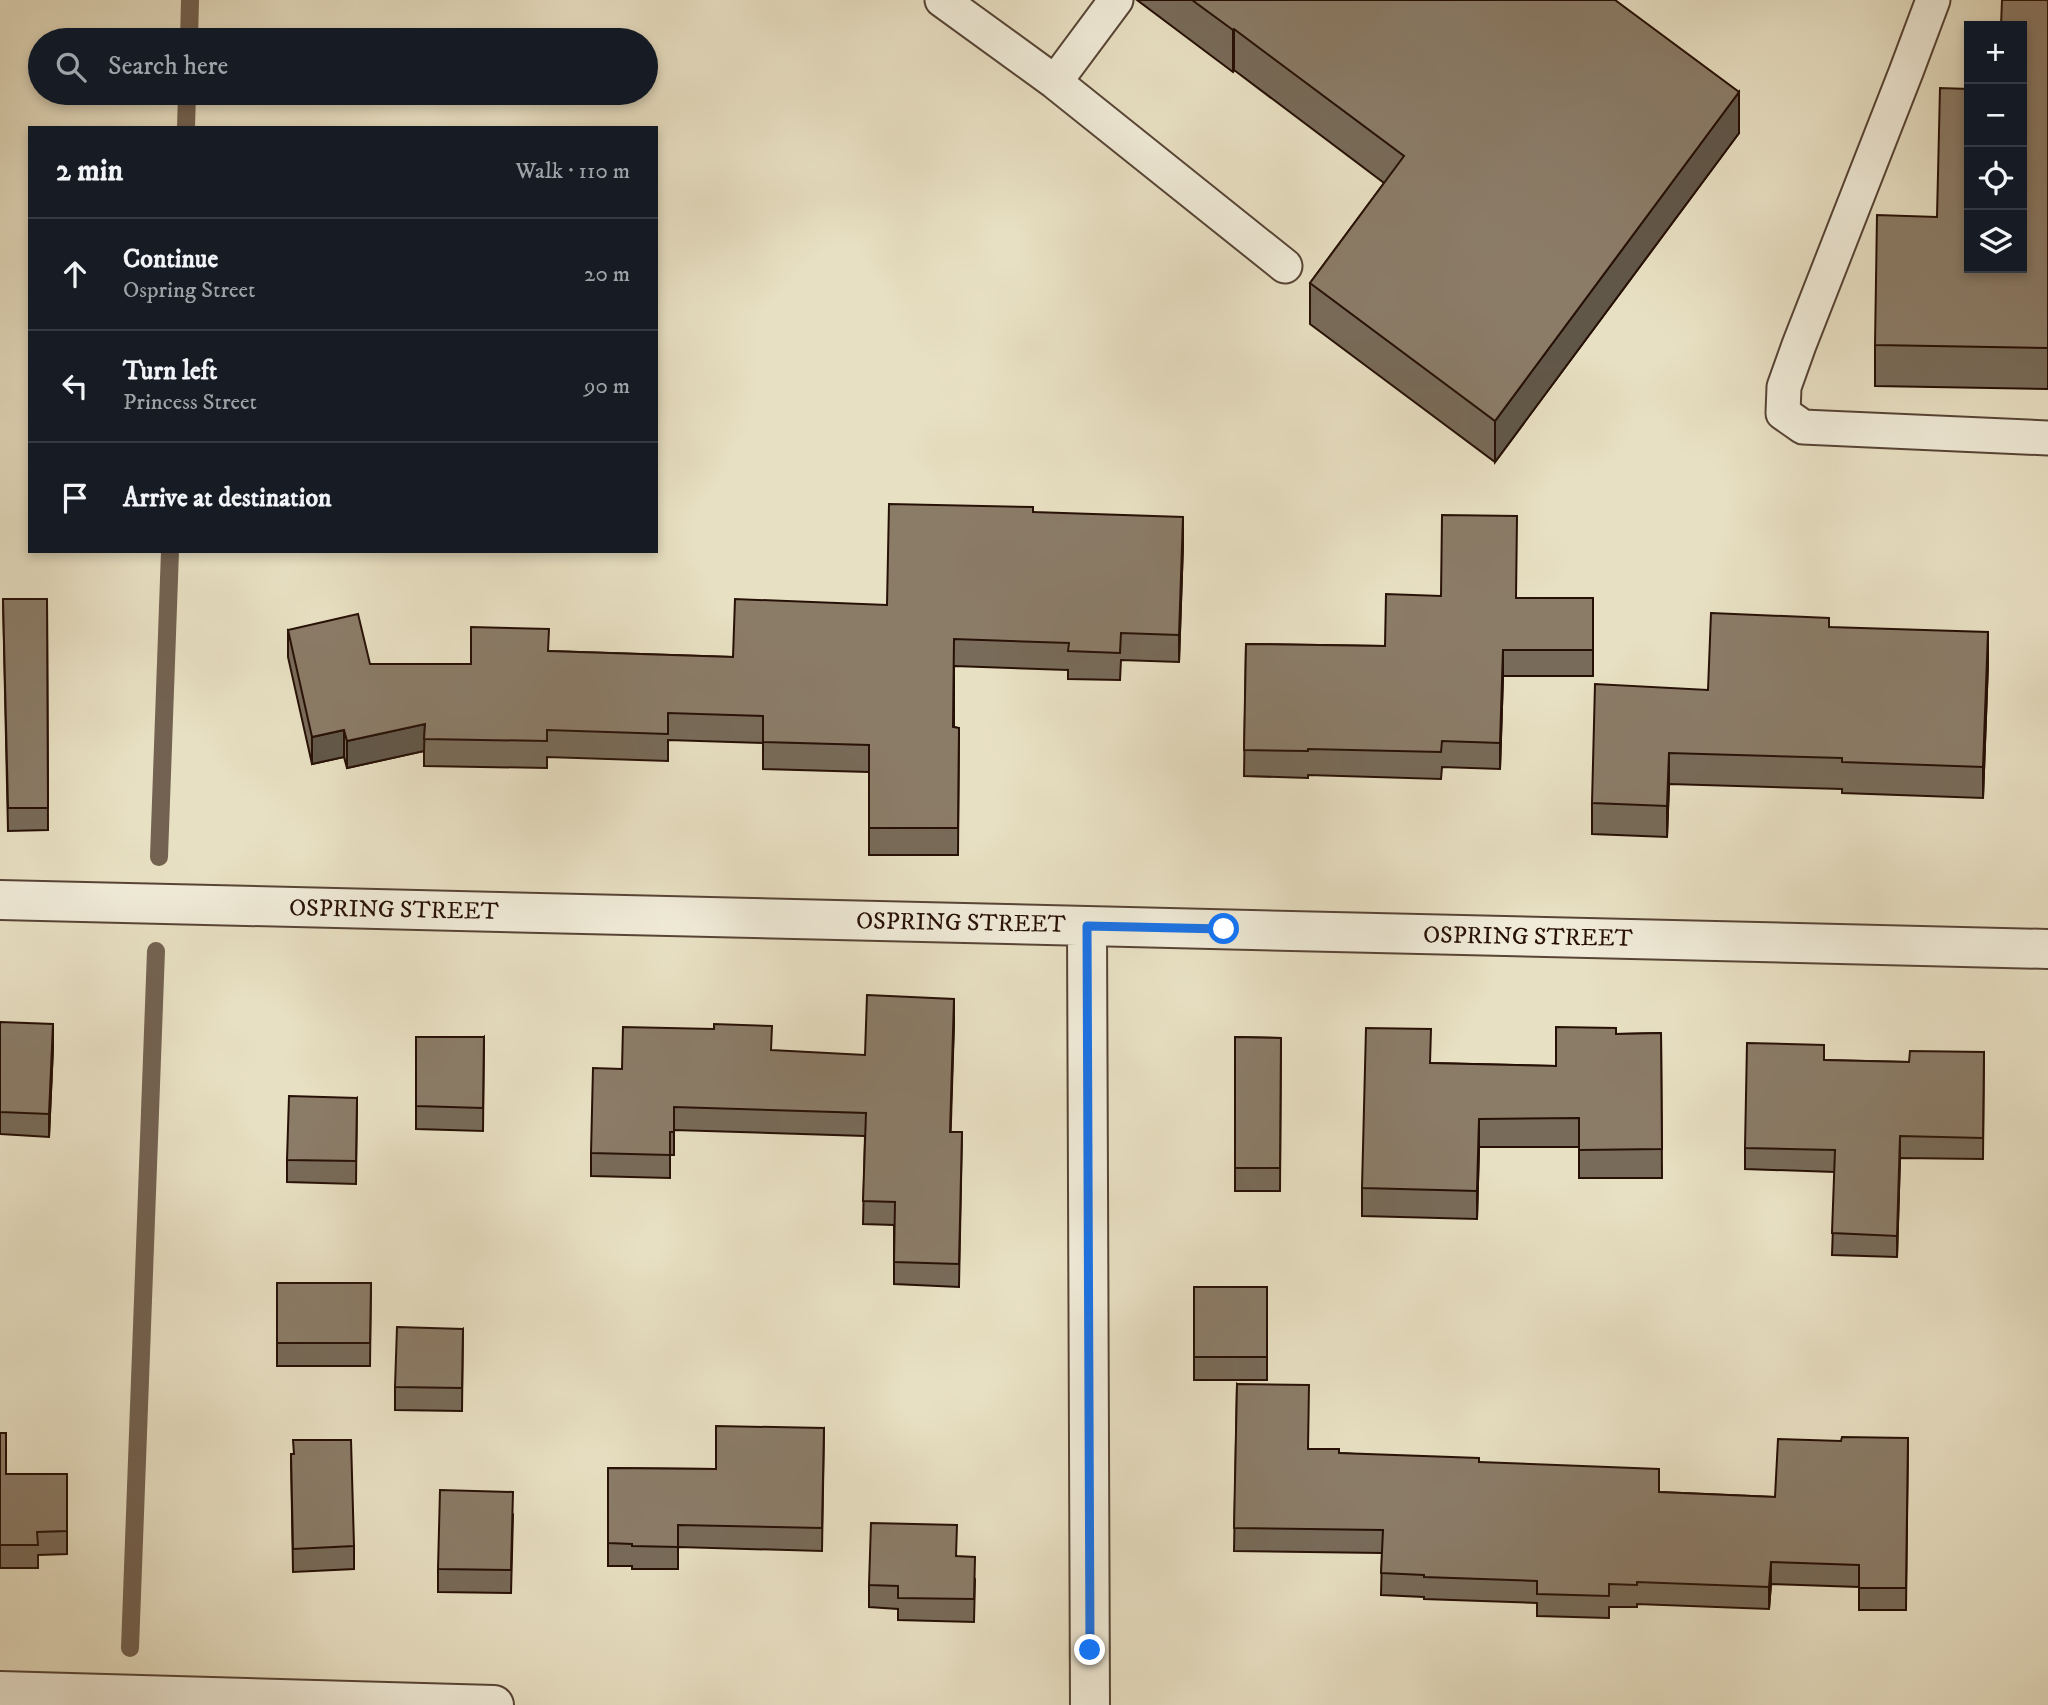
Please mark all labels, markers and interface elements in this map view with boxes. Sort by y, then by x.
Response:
map controls [1964,21,2027,273]
button: + [1964,21,2027,84]
search box [28,28,658,105]
icon: search [52,48,90,86]
text: Search here [108,50,228,83]
button: − [1964,84,2027,147]
button: locate [1964,147,2027,210]
text: 2 min [56,153,123,190]
text: Walk · 110 m [515,157,630,186]
button: layers [1964,210,2027,273]
text: Continue [123,243,218,276]
icon: ahead [56,255,94,293]
text: 20 m [584,260,630,289]
text: Ospring Street [123,276,255,305]
text: Turn left [123,355,217,388]
icon: left [56,367,94,405]
text: 90 m [584,372,630,401]
text: Princess Street [123,388,257,417]
icon: arrive [56,479,94,517]
text: Arrive at destination [123,482,332,515]
street label: OSPRING STREET [289,893,499,927]
street label: OSPRING STREET [856,906,1066,940]
route start [1208,913,1239,944]
street label: OSPRING STREET [1423,920,1633,954]
route end [1074,1634,1105,1665]

